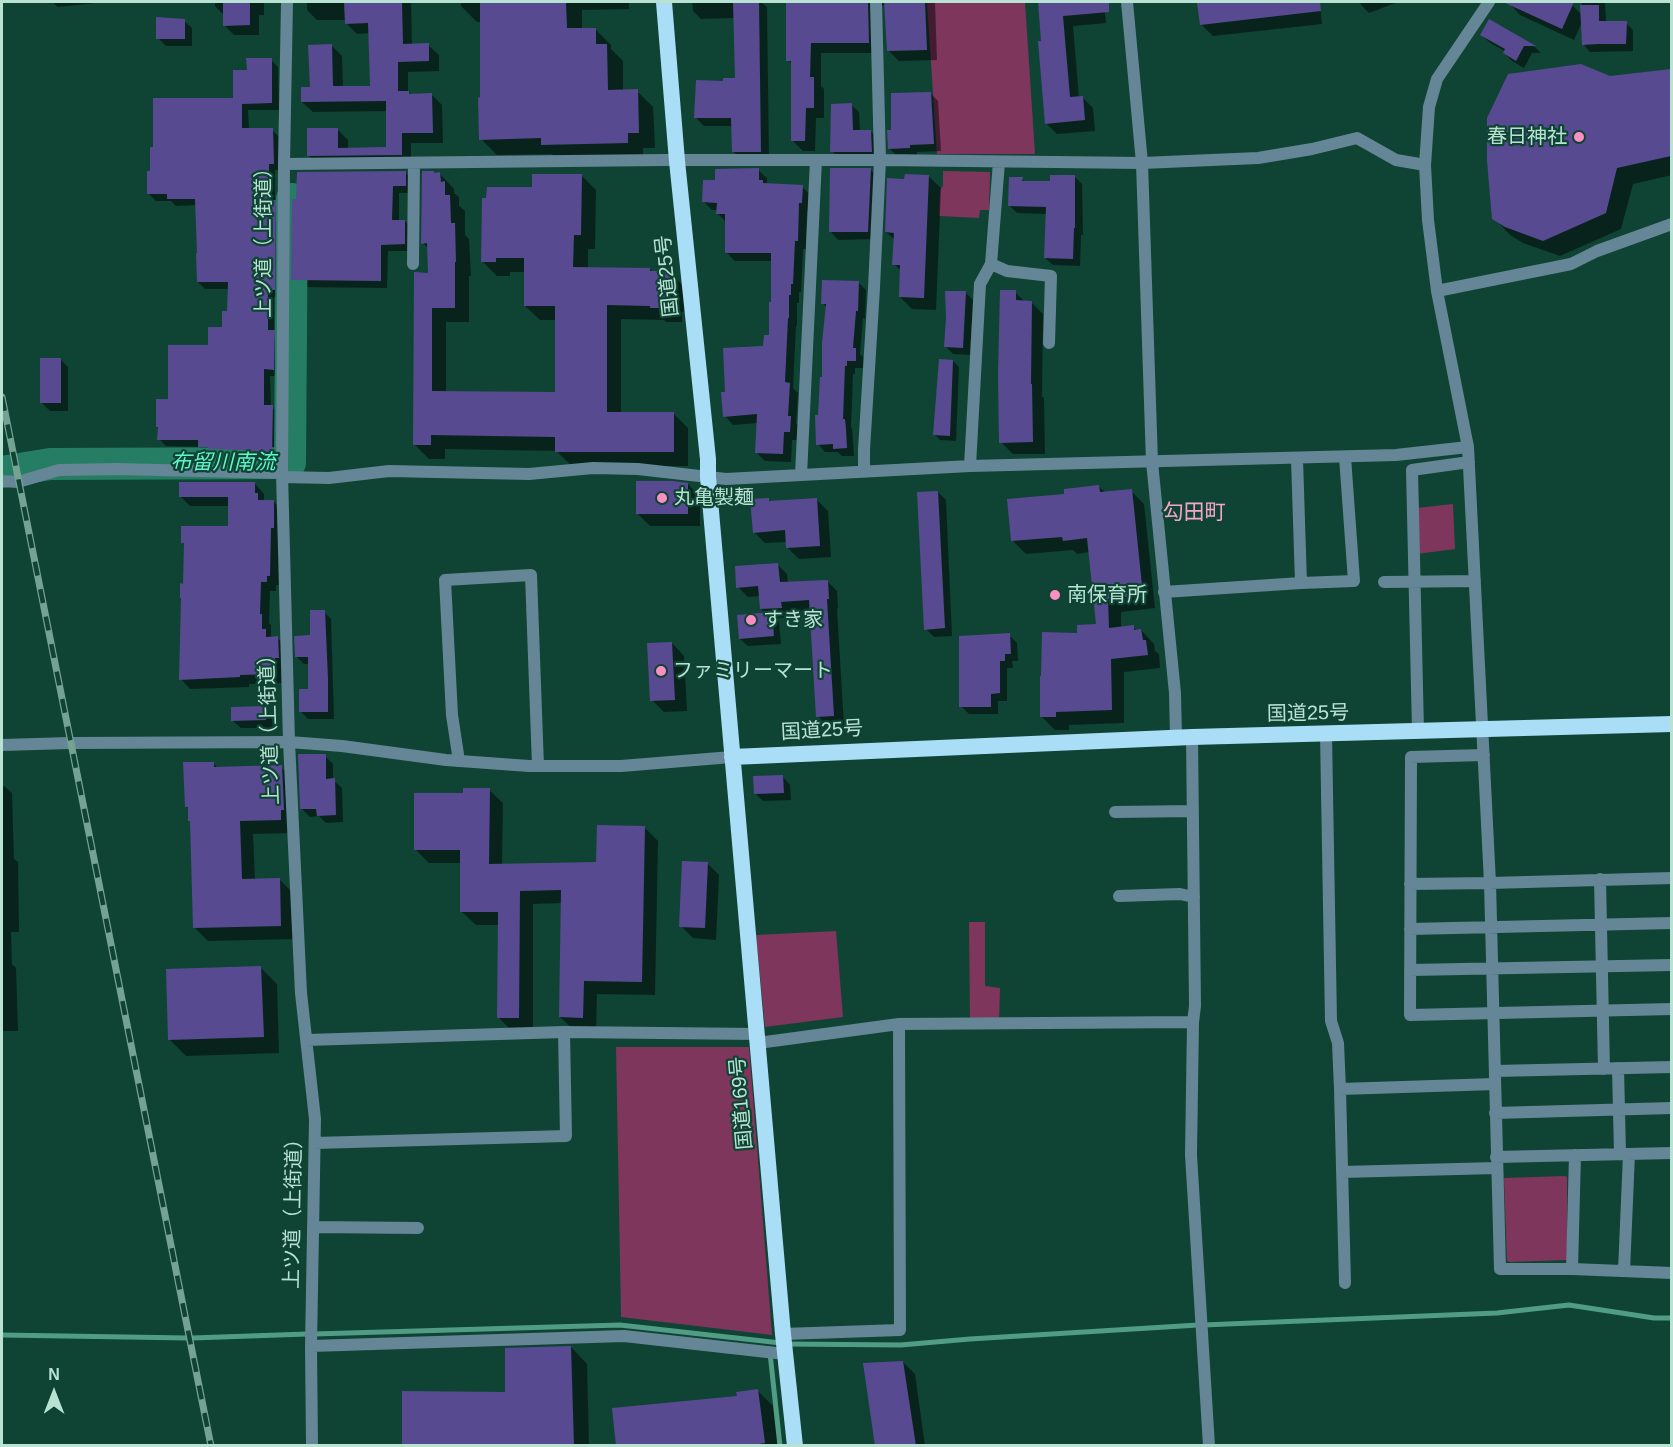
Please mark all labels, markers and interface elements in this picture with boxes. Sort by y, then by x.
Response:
place label: 春日神社 [1487,125,1567,149]
marker: 春日神社 [1572,130,1586,144]
street label: 上ツ道（上街道） [252,158,276,318]
street label: 国道25号 [652,234,684,318]
water label: 布留川南流 [171,450,275,476]
place label: 丸亀製麺 [674,486,754,510]
marker: 丸亀製麺 [655,491,669,505]
district label: 勾田町 [1163,500,1225,526]
place label: 南保育所 [1067,583,1147,607]
marker: 南保育所 [1048,588,1062,602]
place label: すき家 [763,608,823,632]
marker: すき家 [744,613,758,627]
street label: 上ツ道（上街道） [255,645,285,805]
place label: ファミリーマート [673,659,833,683]
marker: ファミリーマート [654,664,668,678]
street label: 国道25号 [1267,701,1349,727]
street label: 国道25号 [780,717,864,745]
street label: 国道169号 [726,1055,758,1151]
street label: 上ツ道（上街道） [281,1129,307,1289]
north arrow [24,1363,84,1423]
text: N [48,1366,60,1383]

